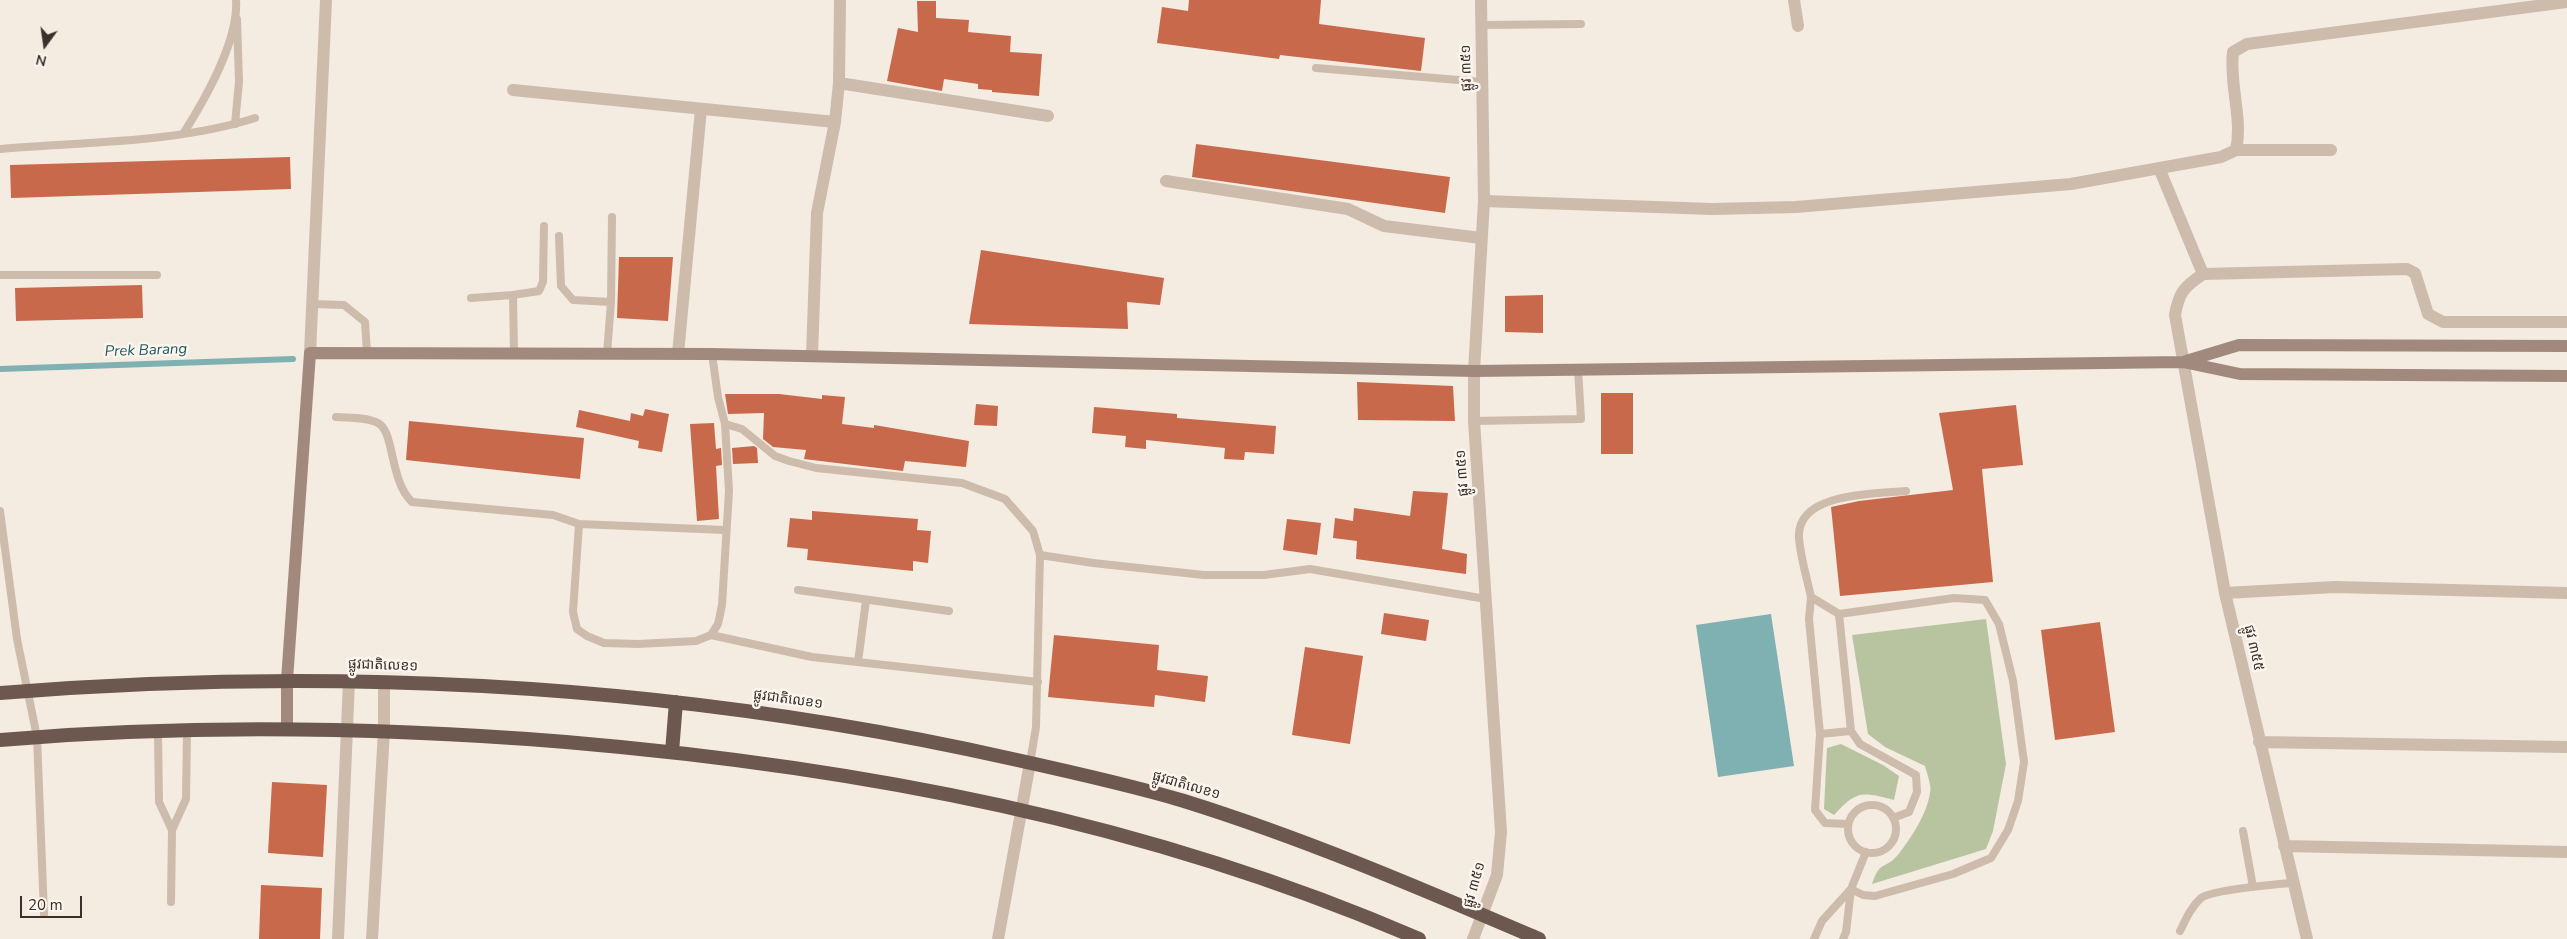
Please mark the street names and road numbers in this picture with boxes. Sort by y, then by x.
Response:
street label: ផ្លូវ ៣៥១ [1458,44,1476,92]
street label: ផ្លូវ ៣៥១ [1453,449,1473,497]
street label: ផ្លូវ ៣៥៥ [2240,623,2266,673]
street label: ផ្លូវជាតិលេខ១ [348,656,418,676]
street label: ផ្លូវជាតិលេខ១ [752,687,824,713]
street label: ផ្លូវជាតិលេខ១ [1150,768,1222,804]
street label: ផ្លូវ ៣៥១ [1460,860,1490,910]

